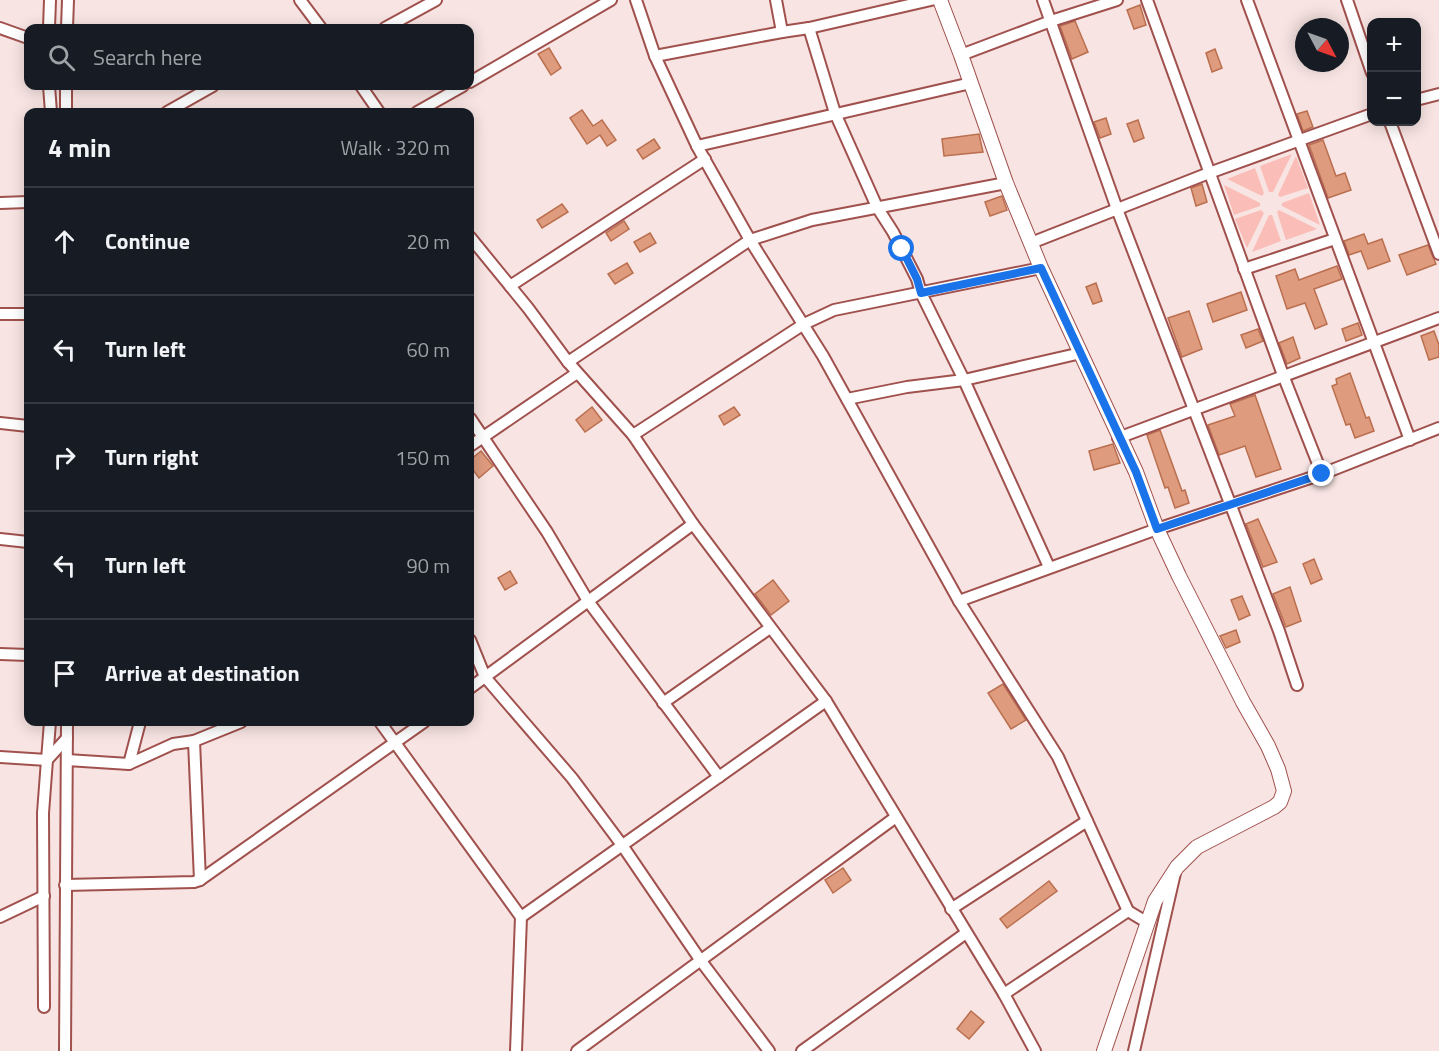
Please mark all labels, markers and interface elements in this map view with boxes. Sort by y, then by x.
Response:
north arrow [1295,18,1349,72]
map controls [1367,18,1421,126]
button: + [1367,18,1421,72]
search box [24,24,474,90]
text: Search here [93,40,202,74]
icon: search [45,41,78,74]
button: − [1367,72,1421,126]
text: 4 min [48,128,111,167]
text: Walk · 320 m [341,132,450,163]
text: Continue [105,224,190,258]
icon: ahead [48,225,81,258]
text: 20 m [406,226,450,257]
route start [888,235,914,261]
text: Turn left [105,332,186,366]
icon: left [48,333,81,366]
text: 60 m [406,334,450,365]
text: Turn right [105,440,199,474]
icon: right [48,441,81,474]
text: 150 m [395,442,450,473]
route end [1308,460,1334,486]
text: Turn left [105,548,186,582]
icon: left [48,549,81,582]
text: 90 m [406,550,450,581]
text: Arrive at destination [105,656,300,690]
icon: arrive [48,657,81,690]

